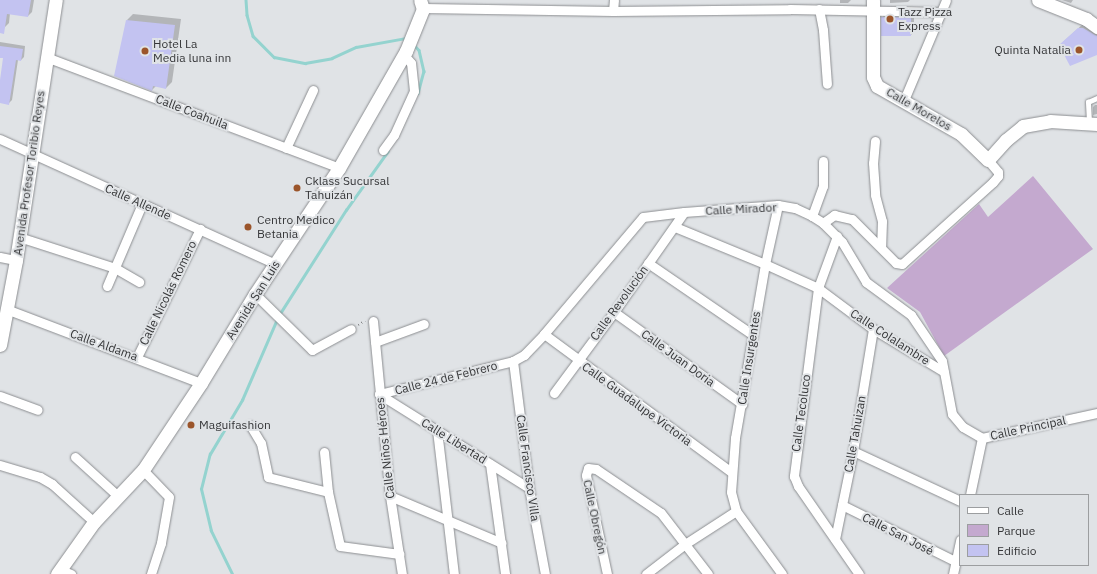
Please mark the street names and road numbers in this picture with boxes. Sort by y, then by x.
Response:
street label: Calle Morelos [884,85,954,133]
street label: Avenida Profesor Toribio Reyes [10,90,48,256]
street label: Calle Coahuila [154,92,230,132]
street label: Calle Allende [103,181,173,223]
street label: Calle Mirador [705,200,777,218]
street label: Calle Nicolás Romero [136,238,200,348]
street label: Avenida San Luis [223,258,283,342]
street label: Calle Revolución [587,263,651,343]
street label: Calle Colalambre [848,306,932,368]
street label: Calle Insurgentes [735,310,763,406]
street label: Calle Aldama [68,326,140,364]
street label: Calle Juan Doria [638,327,718,389]
street label: Calle 24 de Febrero [393,358,499,398]
street label: Calle Guadalupe Victoria [579,359,695,449]
street label: Calle Tecoluco [788,373,814,453]
street label: Calle Tahuizan [841,395,869,473]
street label: Calle Niños Héroes [373,397,397,499]
street label: Calle Principal [989,413,1067,443]
street label: Calle Francisco Villa [513,414,543,522]
street label: Calle Libertad [419,415,489,467]
street label: Calle Obregón [580,478,610,556]
street label: Calle San José [860,510,936,558]

